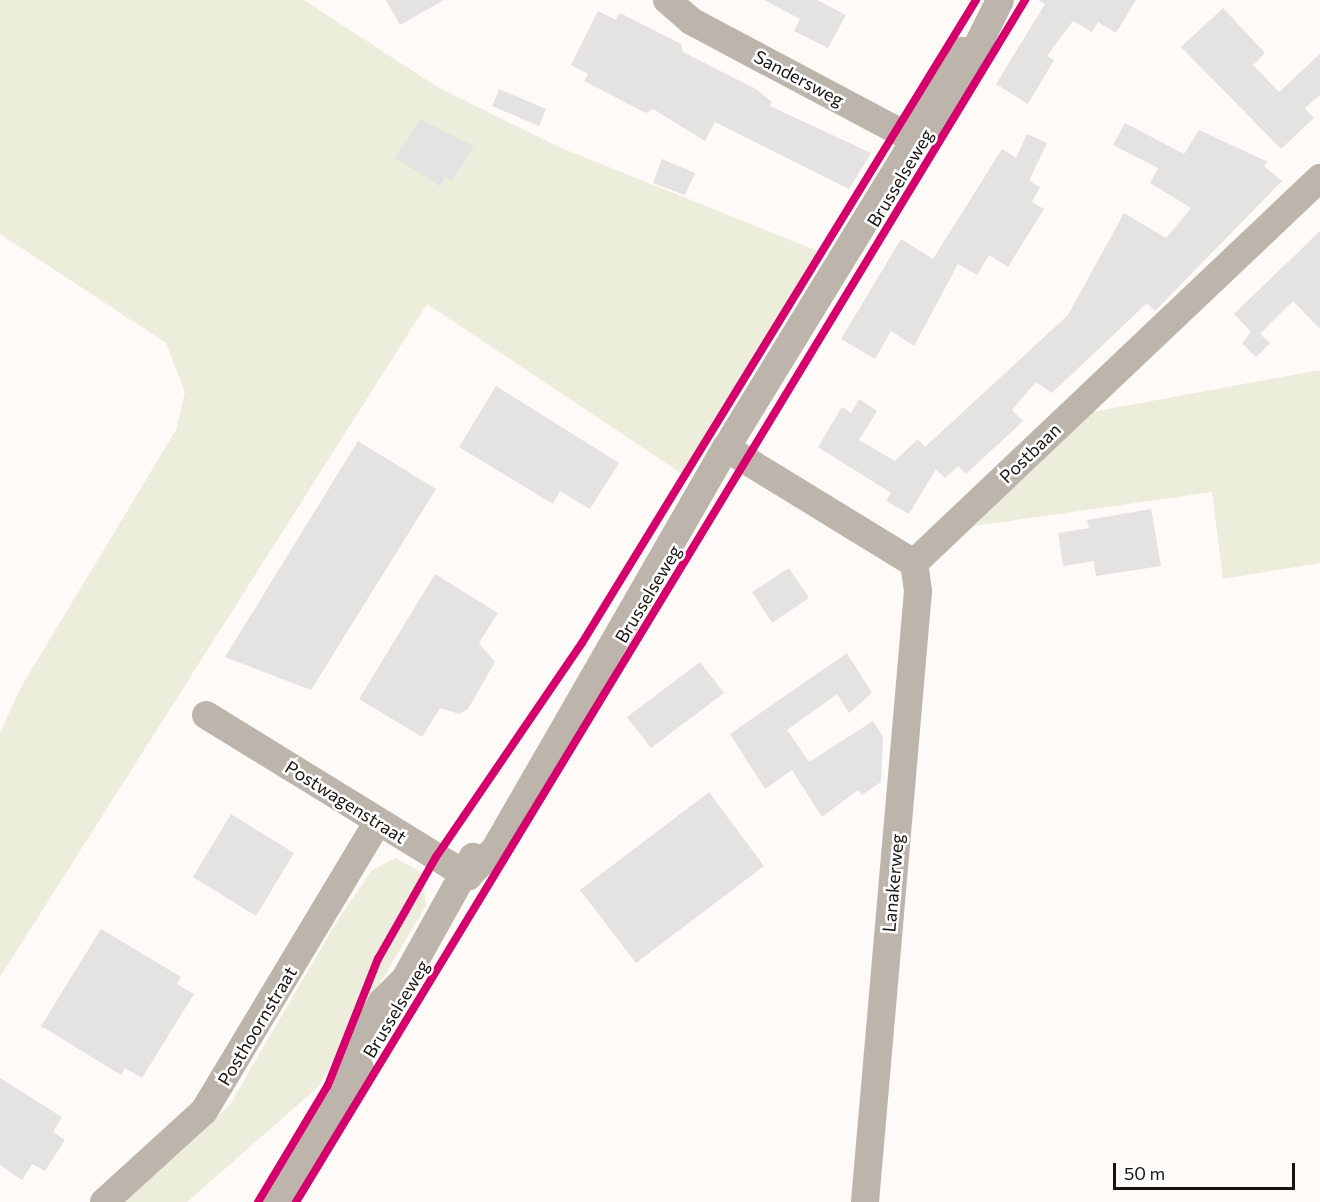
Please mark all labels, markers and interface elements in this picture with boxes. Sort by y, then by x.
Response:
street label: Sandersweg [750,45,848,111]
street label: Brusselseweg [862,125,938,231]
street label: Postbaan [995,419,1065,487]
street label: Brusselseweg [610,541,686,647]
street label: Postwagenstraat [281,756,411,848]
street label: Lanakerweg [878,833,908,933]
street label: Brusselseweg [358,956,434,1062]
street label: Posthoornstraat [213,963,301,1089]
scale bar [1116,1151,1298,1189]
text: 50 m [1124,1162,1165,1184]

